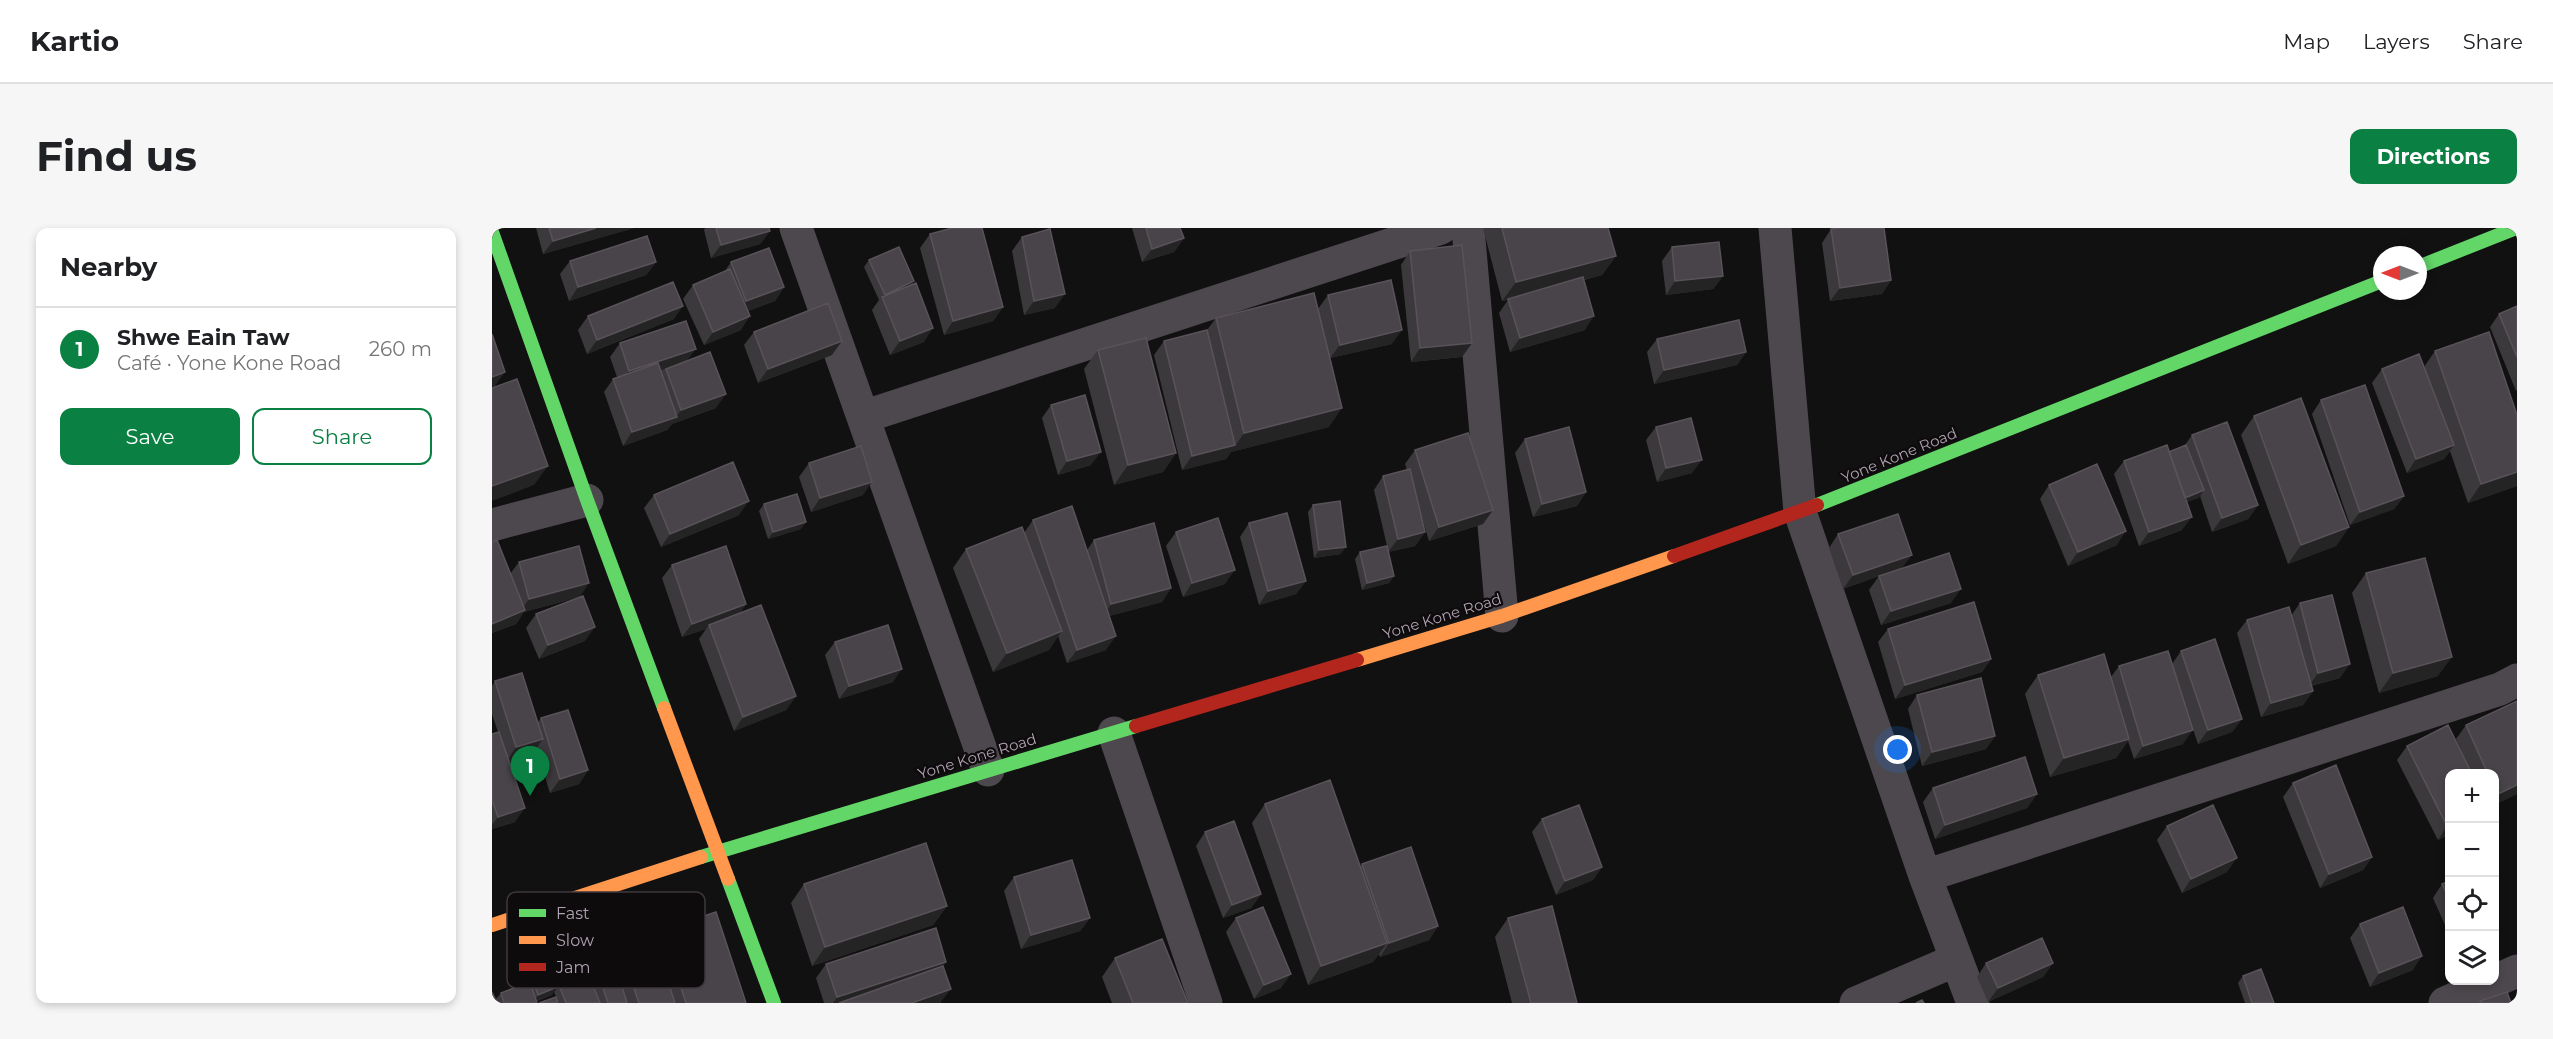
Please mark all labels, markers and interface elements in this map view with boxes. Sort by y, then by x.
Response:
text: Kartio [30,24,119,58]
text: Map [2283,29,2330,54]
text: Layers [2363,29,2430,54]
text: Share [2463,29,2523,54]
button: Directions [2350,129,2517,184]
text: Find us [36,130,197,182]
north arrow [2373,246,2427,300]
text: Nearby [60,251,157,283]
text: Shwe Eain Taw [117,324,290,351]
text: 1 [76,337,83,361]
text: 260 m [369,337,432,361]
text: Café · Yone Kone Road [117,351,341,375]
button: Save [60,408,240,465]
button: Share [252,408,432,465]
street label: Yone Kone Road [1838,423,1960,487]
street label: Yone Kone Road [1380,589,1504,643]
street label: Yone Kone Road [915,729,1039,783]
your location [1883,735,1912,764]
pin: 1 [510,746,549,796]
map controls [2445,769,2499,985]
button: + [2445,769,2499,823]
button: − [2445,823,2499,877]
button: locate [2445,877,2499,931]
legend [507,892,705,988]
text: Fast [556,904,590,923]
text: Slow [556,931,594,950]
button: layers [2445,931,2499,985]
text: Jam [555,958,590,977]

